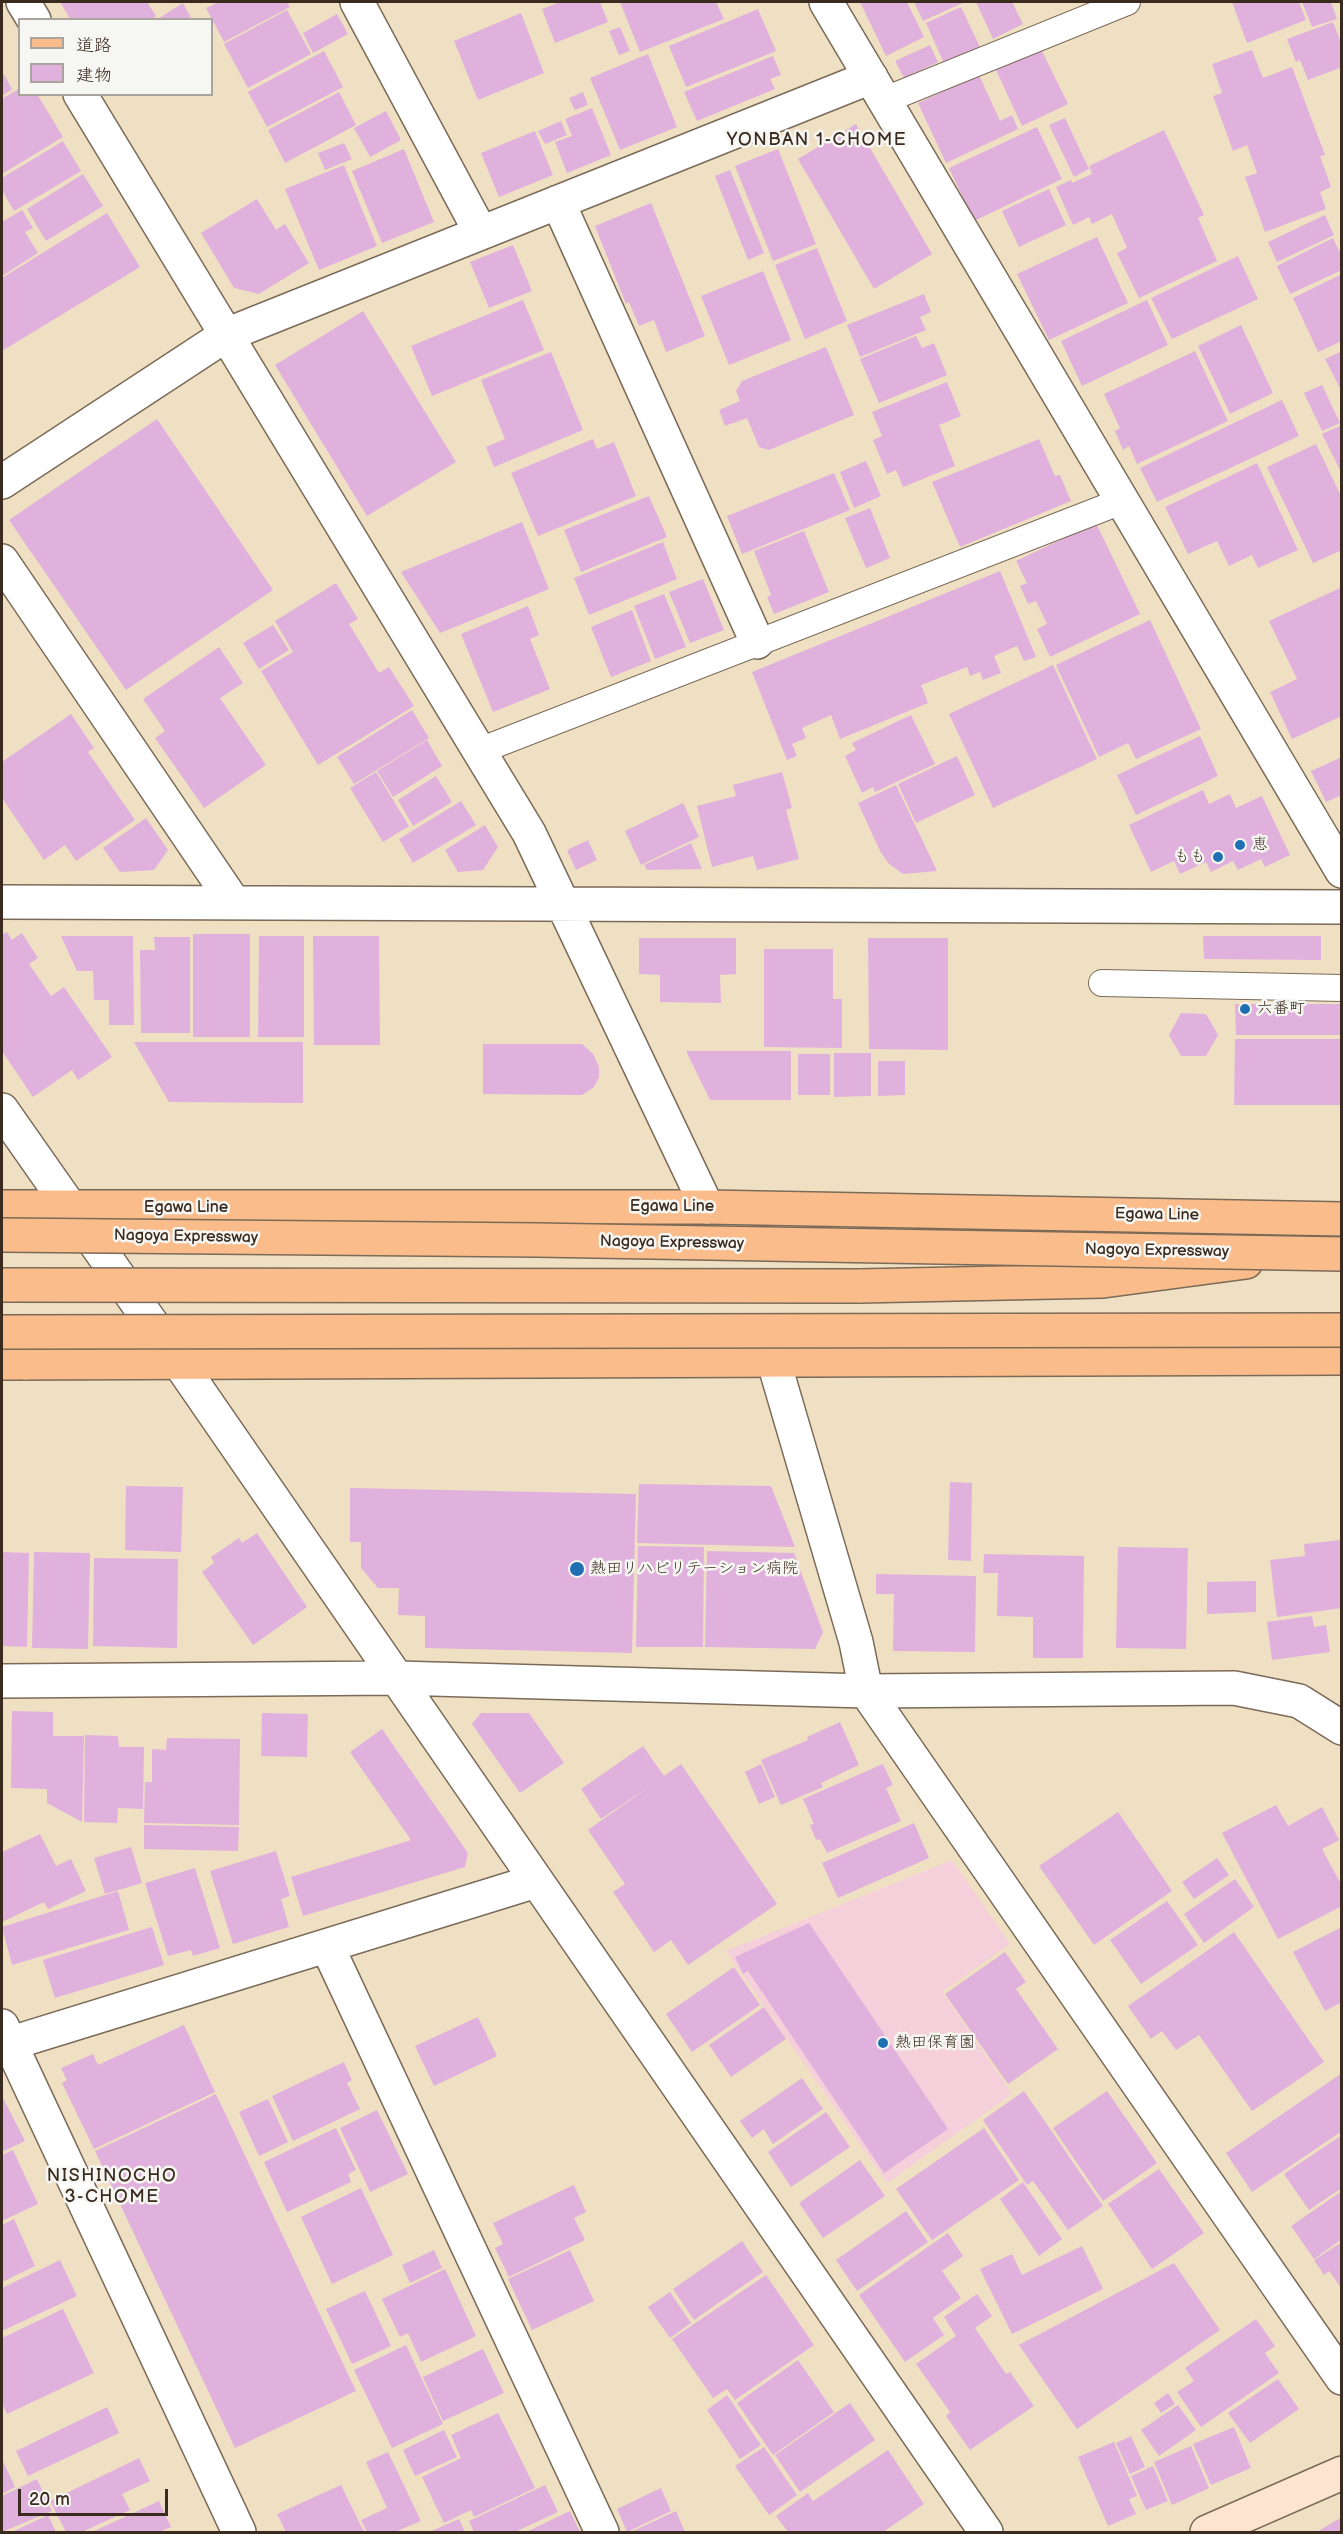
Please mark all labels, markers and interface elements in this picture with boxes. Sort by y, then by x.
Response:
legend [18,18,213,96]
text: 道路 [76,35,112,56]
text: 建物 [76,65,112,86]
district label: YONBAN 1-CHOME [727,129,907,151]
place label: 恵 [1252,835,1268,855]
marker: 恵 [1233,838,1247,852]
place label: もも [1174,847,1206,867]
marker: もも [1211,850,1225,864]
place label: 六番町 [1257,999,1305,1019]
marker: 六番町 [1238,1002,1252,1016]
street label: Egawa Line [630,1197,714,1217]
street label: Egawa Line [144,1198,228,1218]
street label: Egawa Line [1115,1205,1199,1225]
street label: Nagoya Expressway [114,1226,258,1248]
street label: Nagoya Expressway [600,1232,744,1254]
street label: Nagoya Expressway [1085,1240,1229,1262]
place label: 熱田リハビリテーション病院 [590,1559,798,1579]
marker: 熱田リハビリテーション病院 [568,1560,586,1578]
place label: 熱田保育園 [895,2033,975,2053]
marker: 熱田保育園 [876,2036,890,2050]
district label: NISHINOCHO 3-CHOME [47,2165,177,2208]
scale bar [21,2477,171,2515]
text: 20 m [29,2489,70,2510]

